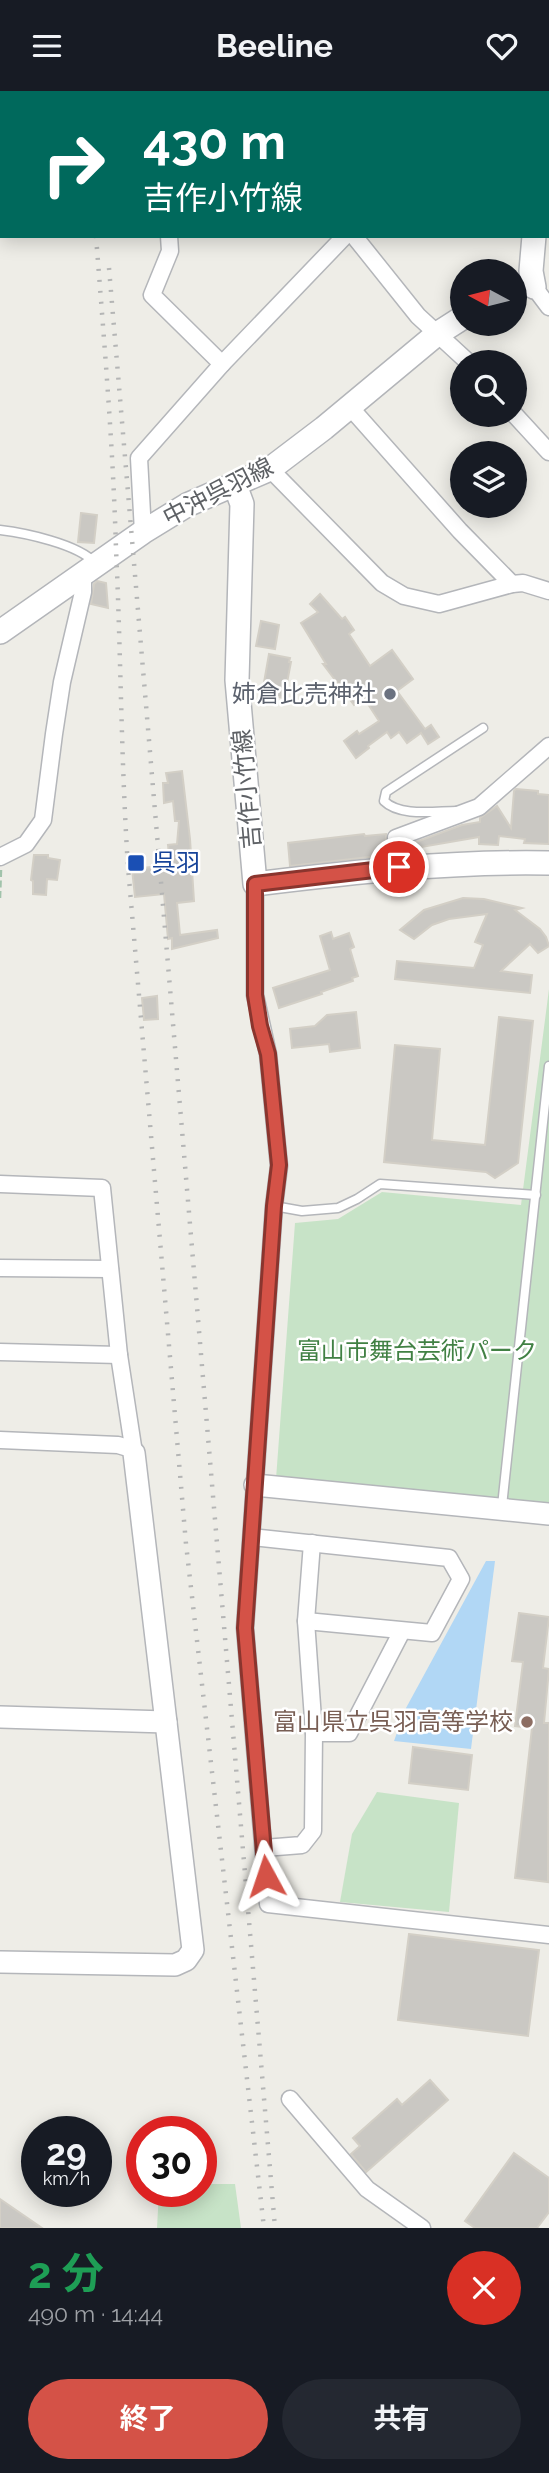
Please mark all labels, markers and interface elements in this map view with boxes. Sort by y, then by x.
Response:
icon: menu [28,27,66,65]
text: Beeline [216,27,333,64]
icon: heart [483,27,521,65]
text: 430 m [143,113,286,170]
icon: right [28,119,119,210]
text: 吉作小竹線 [143,179,303,216]
north arrow [450,259,527,336]
map controls [450,259,527,518]
button: search [450,350,527,427]
button: layers [450,441,527,518]
street label: 中沖呉羽線 [158,451,278,532]
place label: 姉倉比売神社 [232,679,376,708]
marker: 姉倉比売神社 [382,686,398,702]
street label: 吉作小竹線 [227,728,266,850]
pin [369,837,429,897]
place label: 呉羽 [152,848,200,877]
icon: arrive [380,848,418,886]
marker: 呉羽 [126,853,146,873]
park label: 富山市舞台芸術パーク [297,1336,537,1365]
place label: 富山県立呉羽高等学校 [273,1707,513,1736]
marker: 富山県立呉羽高等学校 [519,1714,535,1730]
position arrow [229,1839,303,1913]
speed limit sign: 30 [126,2116,217,2207]
text: 29 [46,2132,87,2173]
text: km/h [43,2168,90,2189]
text: 2 分 [28,2249,104,2298]
button: close [447,2251,521,2325]
text: 490 m · 14:44 [28,2300,163,2327]
button: 終了 [28,2379,268,2459]
button: 共有 [282,2379,521,2459]

